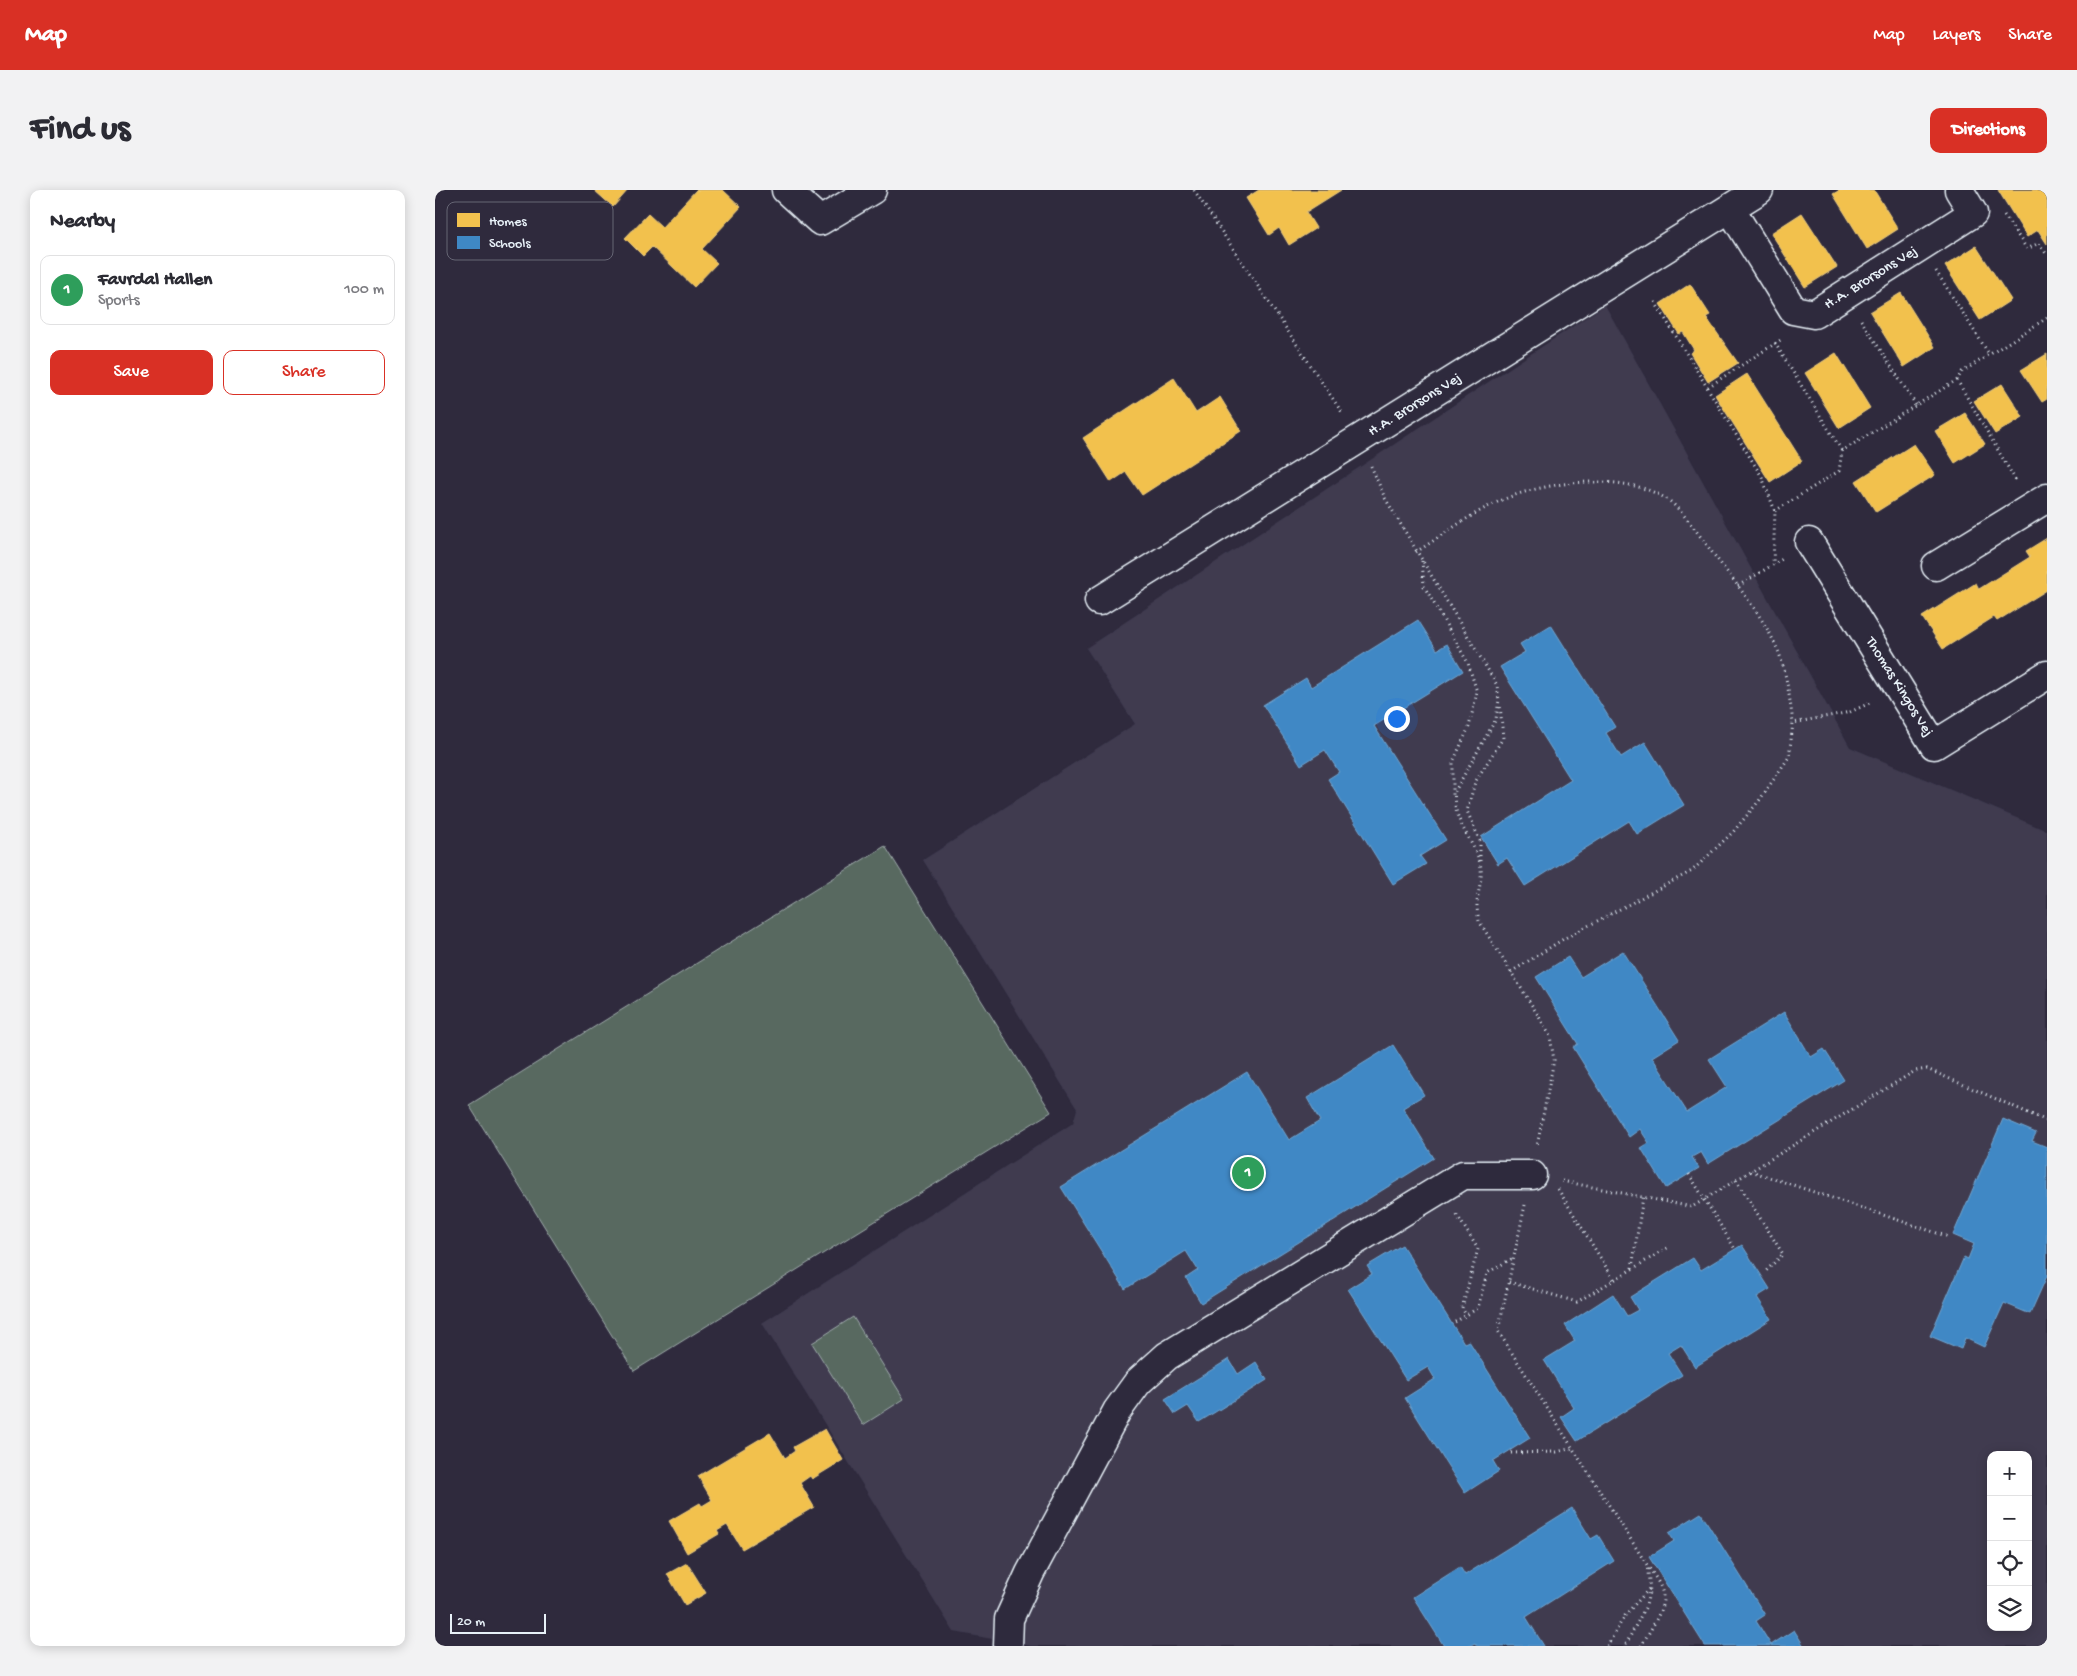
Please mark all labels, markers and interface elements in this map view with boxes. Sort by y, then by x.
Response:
text: Map [25,21,67,50]
text: Map [1873,25,1905,46]
text: Layers [1933,25,1980,46]
text: Share [2008,25,2052,46]
button: Directions [1930,108,2047,153]
text: Find us [30,110,130,151]
legend [447,202,613,260]
text: Nearby [50,210,115,235]
text: Homes [489,214,527,231]
text: Schools [489,236,531,253]
street label: H.A. Brorsons Vej [1821,242,1921,314]
text: Favrdal Hallen [98,269,212,292]
text: 1 [64,281,70,300]
text: 100 m [344,281,384,300]
text: Sports [98,292,140,311]
button: Save [50,350,213,395]
button: Share [223,350,385,395]
street label: H.A. Brorsons Vej [1365,369,1465,441]
street label: Thomas Kingos Vej [1861,633,1937,740]
your location [1384,706,1410,732]
pin: 1 [1232,1154,1264,1192]
map controls [1987,1451,2032,1631]
button: + [1987,1451,2032,1496]
button: − [1987,1496,2032,1541]
button: locate [1987,1541,2032,1586]
button: layers [1987,1586,2032,1631]
scale bar [450,1611,546,1634]
text: 20 m [457,1614,485,1631]

